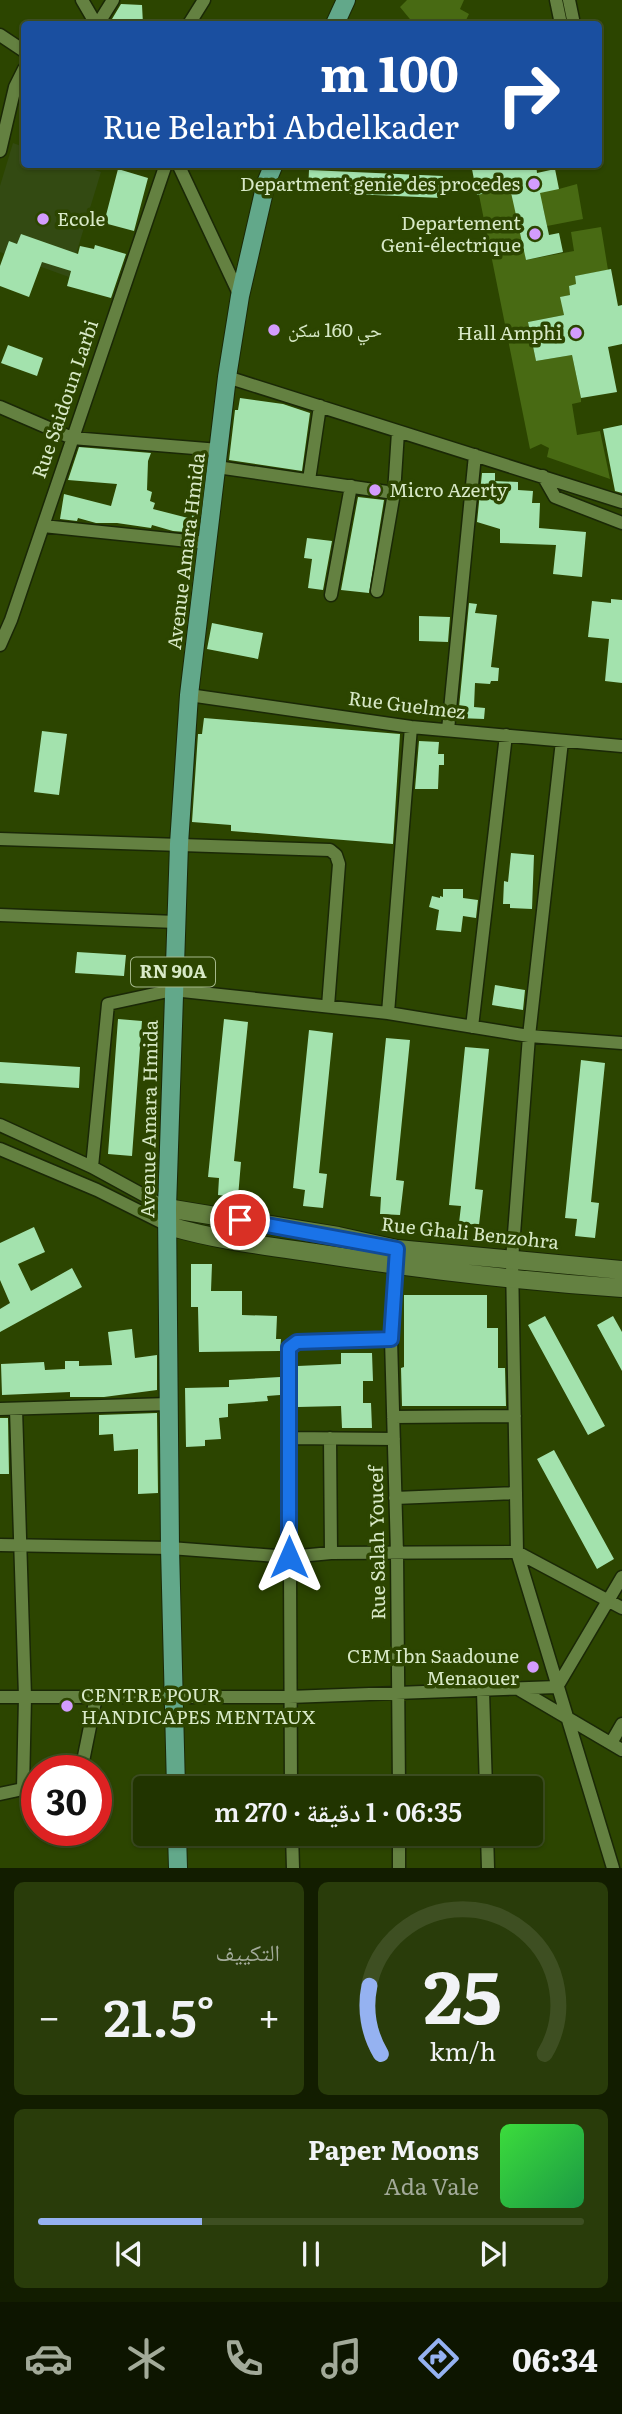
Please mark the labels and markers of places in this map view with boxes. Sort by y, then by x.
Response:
place label: Department genie des procedes [240,169,520,197]
marker: Department genie des procedes [526,176,542,192]
place label: Ecole [57,204,106,232]
place label: Departement Geni-électrique [381,208,521,258]
marker: Ecole [35,211,51,227]
marker: Departement Geni-électrique [527,226,543,242]
place label: حي 160 سكن [288,315,382,346]
place label: Hall Amphi [457,318,562,346]
marker: حي 160 سكن [266,322,282,338]
marker: Hall Amphi [568,325,584,341]
place label: Micro Azerty [389,475,508,503]
marker: Micro Azerty [367,482,383,498]
pin [210,1190,270,1250]
place label: CEM Ibn Saadoune Menaouer [347,1641,519,1691]
marker: CEM Ibn Saadoune Menaouer [525,1659,541,1675]
place label: CENTRE POUR HANDICAPES MENTAUX [81,1680,316,1730]
marker: CENTRE POUR HANDICAPES MENTAUX [59,1698,75,1714]

